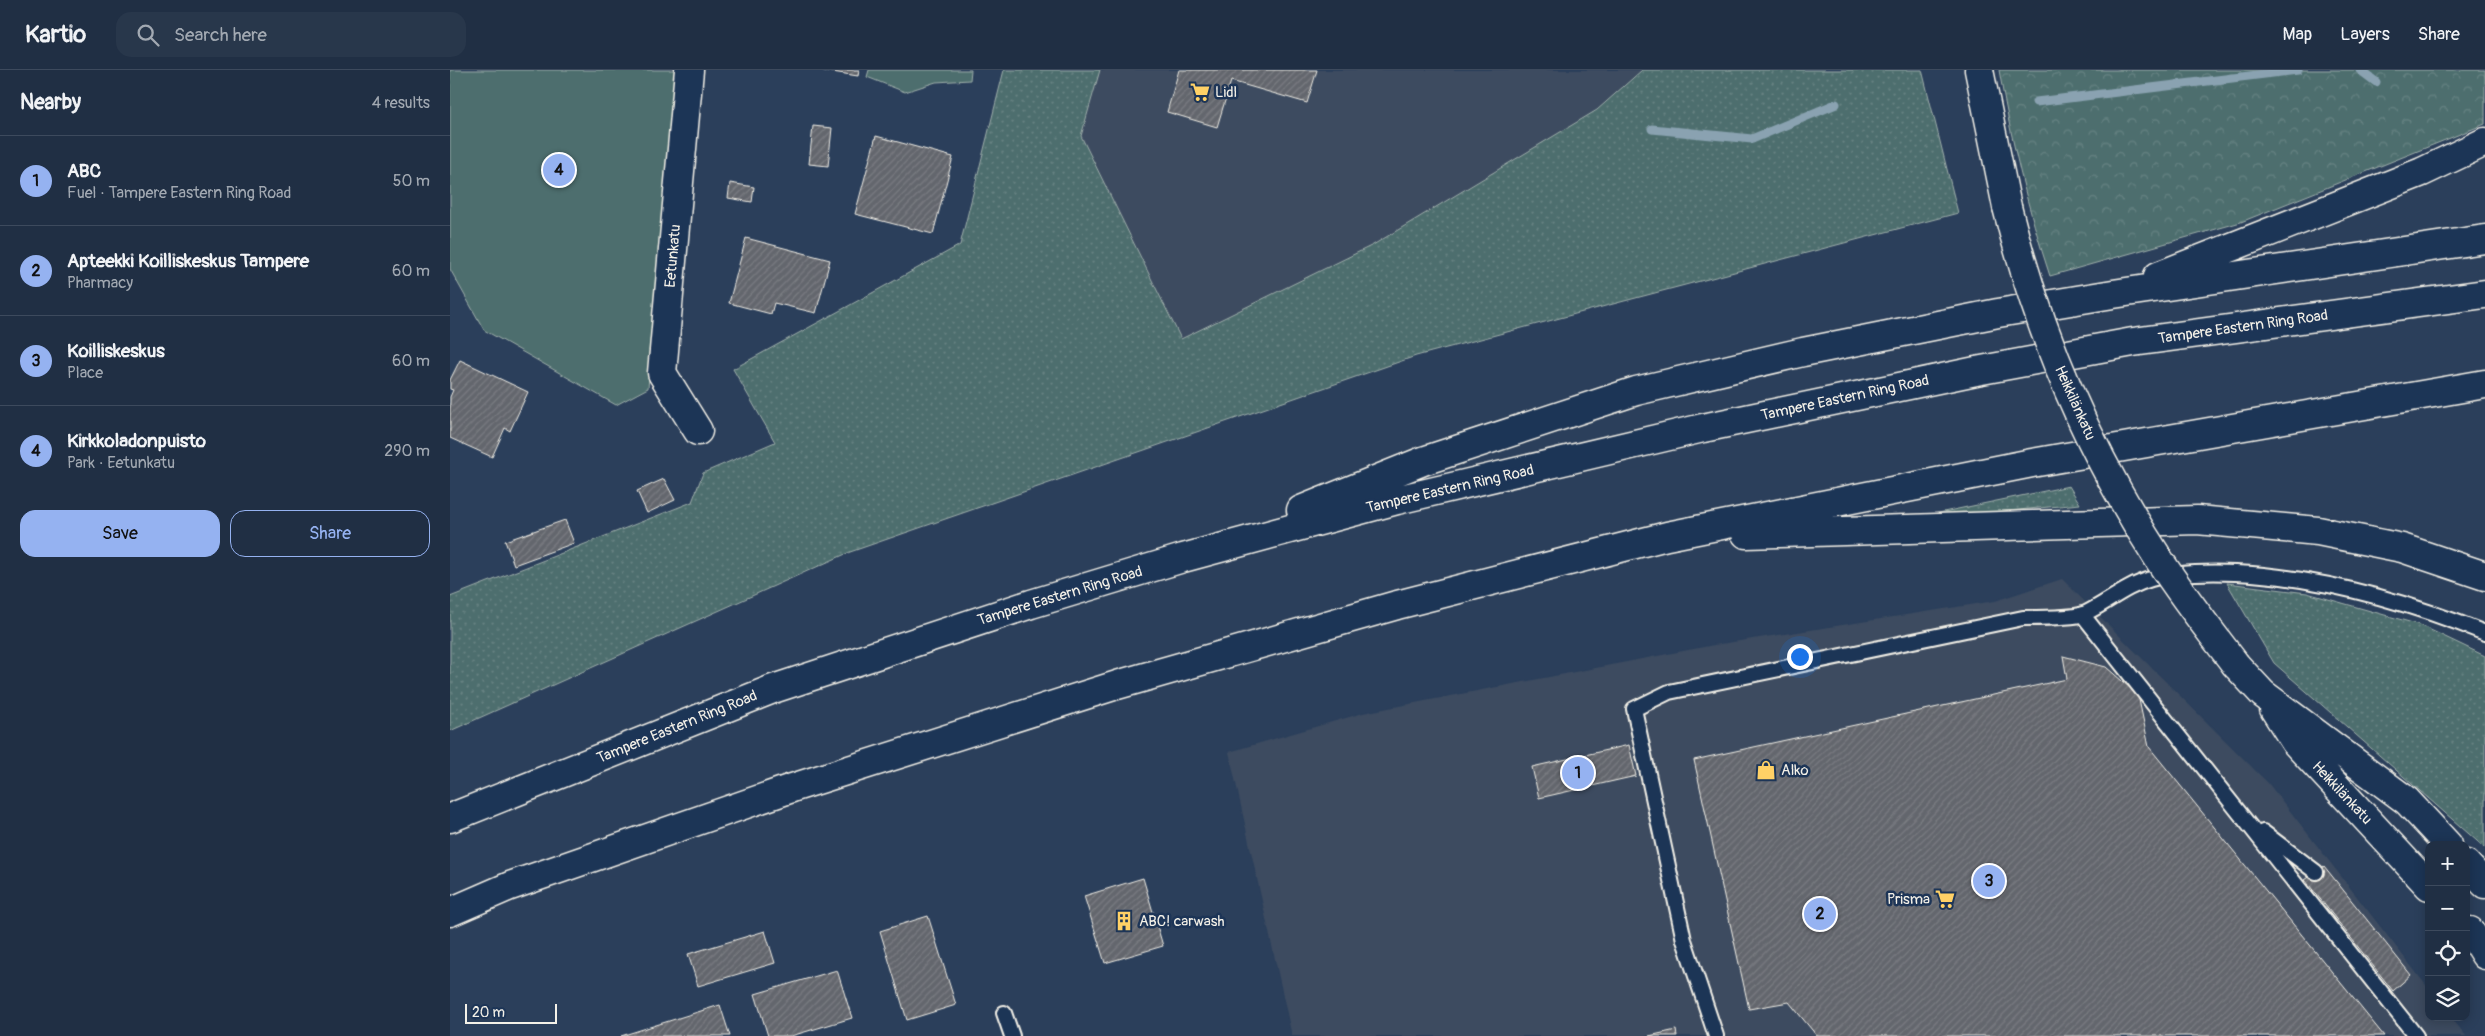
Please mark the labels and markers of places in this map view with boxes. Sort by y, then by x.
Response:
supermarket icon: Lidl [1189,81,1211,103]
place label: Lidl [1215,83,1237,102]
pin: 4 [543,151,575,189]
pin: 1 [1562,754,1594,792]
shop icon: Alko [1755,759,1777,781]
place label: Alko [1781,761,1809,780]
pin: 3 [1973,862,2005,900]
supermarket icon: Prisma [1934,888,1956,910]
place label: Prisma [1887,890,1930,909]
pin: 2 [1804,895,1836,933]
building icon: ABC! carwash [1113,910,1135,932]
place label: ABC! carwash [1139,912,1224,931]

